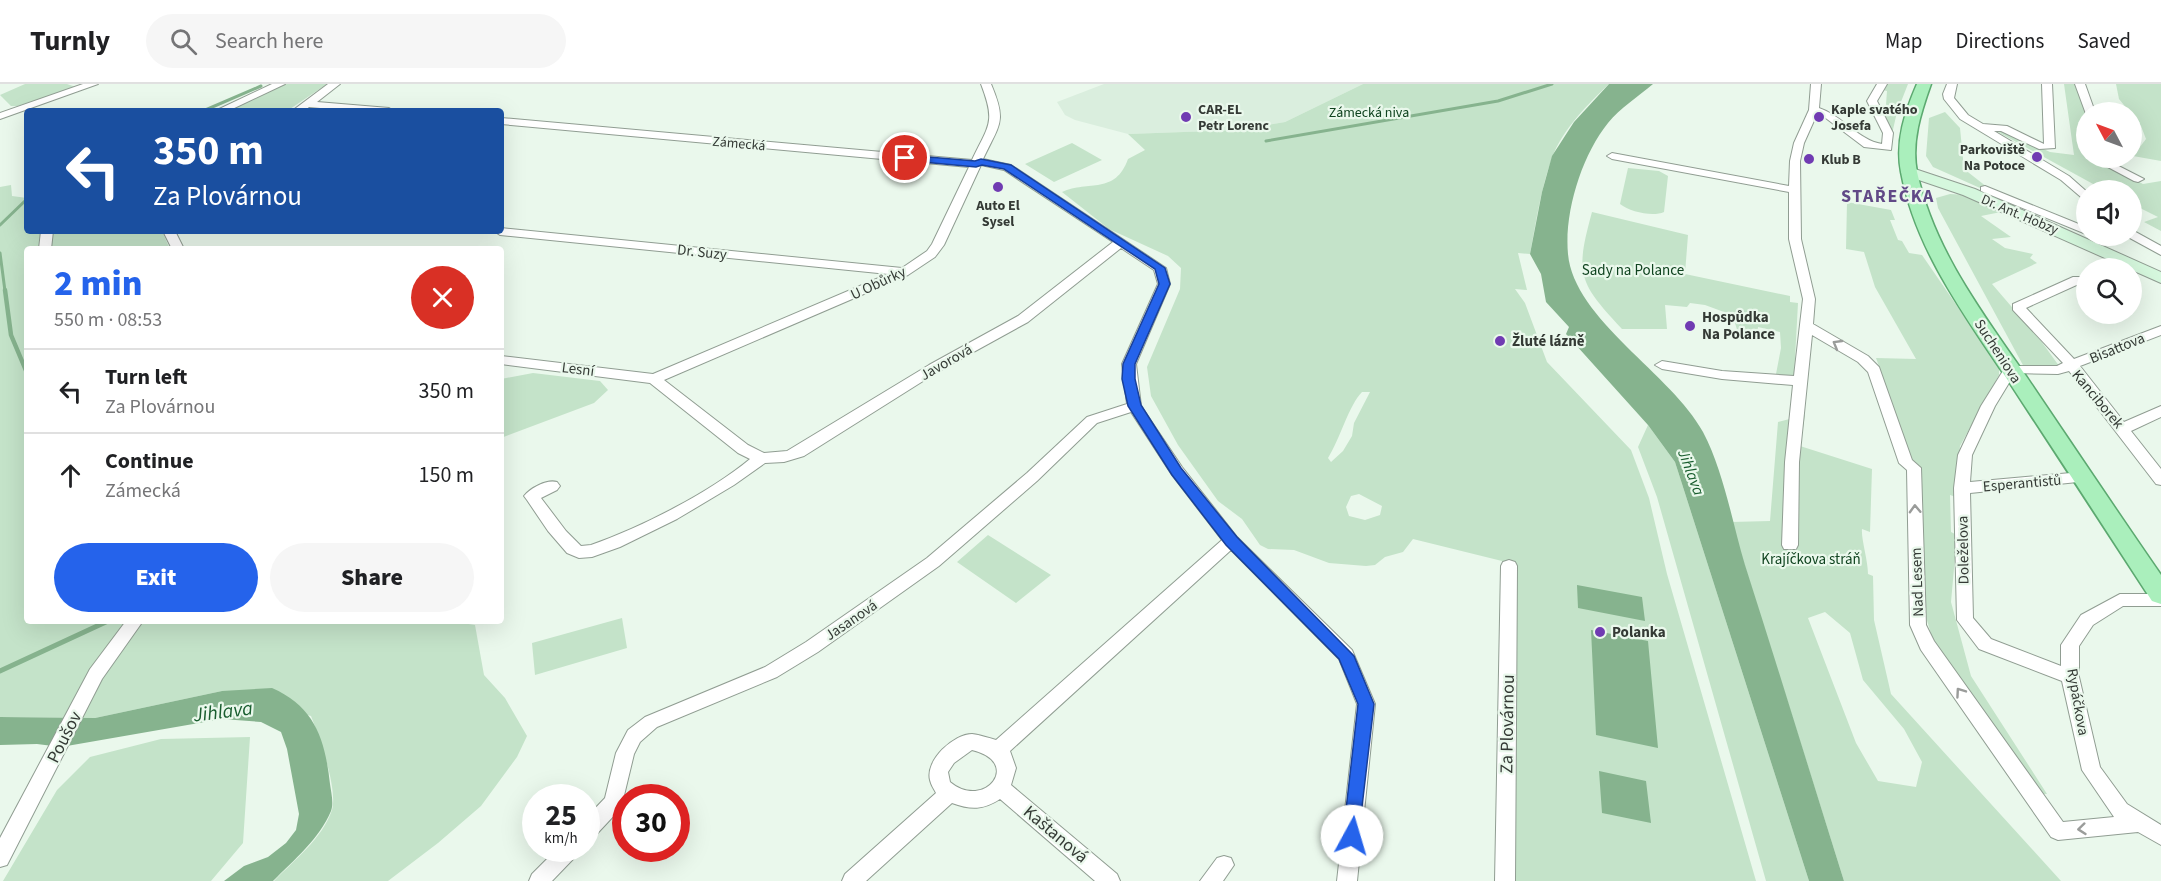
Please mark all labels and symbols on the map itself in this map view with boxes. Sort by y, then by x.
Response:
place label: CAR-EL Petr Lorenc [1198,100,1269,136]
place label: Kaple svatého Josefa [1831,100,1918,136]
north arrow [2076,102,2142,168]
park label: Zámecká niva [1329,103,1409,123]
marker: CAR-EL Petr Lorenc [1179,110,1193,124]
marker: Kaple svatého Josefa [1812,110,1826,124]
street label: Zámecká [712,132,766,156]
pin [879,132,930,183]
place label: Parkoviště Na Potoce [1960,140,2025,176]
place label: Klub B [1821,150,1861,170]
marker: Parkoviště Na Potoce [2030,150,2044,164]
marker: Klub B [1802,152,1816,166]
marker: Auto El Sysel [991,180,1005,194]
district label: STAŘEČKA [1841,184,1935,209]
street label: Dr. Ant. Hobzy [1978,190,2062,240]
place label: Auto El Sysel [975,196,1020,232]
street label: Dr. Suzy [676,239,728,266]
park label: Sady na Polance [1582,260,1684,281]
street label: U Obůrky [847,262,909,305]
place label: Hospůdka Na Polance [1702,307,1775,345]
street label: Sucheniova [1969,315,2026,388]
marker: Hospůdka Na Polance [1683,319,1697,333]
street label: Bisattova [2086,328,2148,369]
place label: Žluté lázně [1512,331,1585,352]
marker: Žluté lázně [1493,334,1507,348]
street label: Javorová [916,339,976,386]
one-way arrow [1833,339,1843,351]
street label: Lesní [560,357,597,382]
street label: Kanciborek [2067,365,2129,434]
water label: Jihlava [1672,445,1710,499]
street label: Esperantistů [1982,470,2062,497]
one-way arrow [1908,504,1921,513]
street label: Doleželova [1952,516,1975,584]
street label: Nad Lesem [1906,547,1929,617]
park label: Krajíčkova stráň [1761,549,1861,570]
street label: Jasanová [821,595,882,646]
place label: Polanka [1612,622,1666,643]
marker: Polanka [1593,625,1607,639]
street label: Rypáčkova [2061,667,2094,737]
street label: Za Plovárnou [1494,674,1521,774]
one-way arrow [1956,687,1967,698]
water label: Jihlava [191,694,255,730]
street label: Poušov [41,707,88,767]
speed limit sign: 30 [612,784,690,862]
street label: Kaštanová [1018,800,1094,869]
position arrow [1320,804,1384,868]
one-way arrow [2077,822,2087,835]

